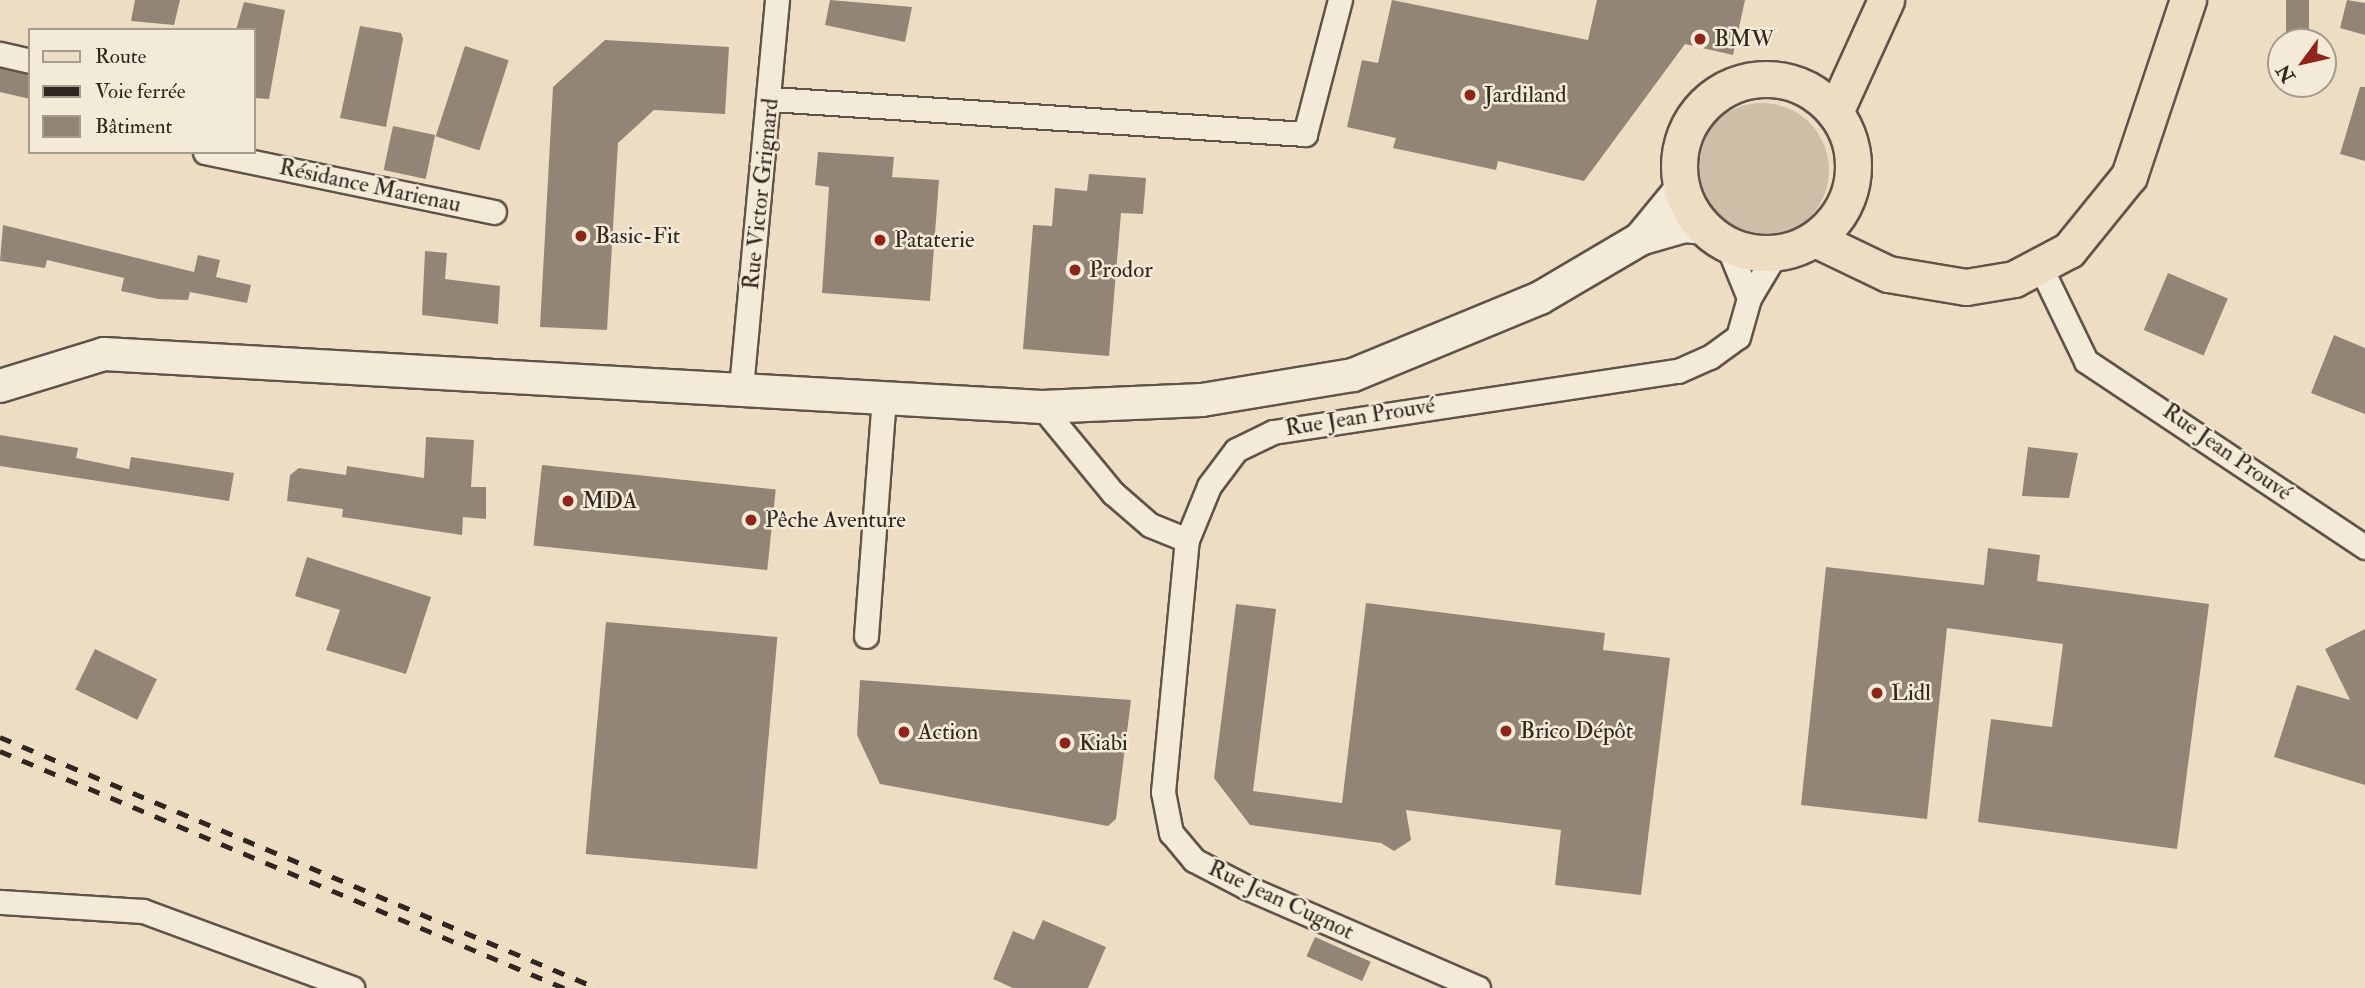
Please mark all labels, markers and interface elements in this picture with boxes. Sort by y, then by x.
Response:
place label: BMW [1714,25,1775,53]
legend [28,28,256,154]
north arrow [2267,28,2337,98]
marker: BMW [1692,31,1708,47]
text: Route [95,43,146,70]
text: N [2271,60,2301,87]
text: Voie ferrée [95,78,185,105]
place label: Jardiland [1484,81,1567,109]
marker: Jardiland [1462,87,1478,103]
street label: Rue Victor Grignard [737,97,785,291]
text: Bâtiment [95,113,172,140]
street label: Résidance Marienau [277,153,463,219]
place label: Basic-Fit [595,222,680,250]
place label: Pataterie [894,226,975,254]
marker: Basic-Fit [573,228,589,244]
marker: Pataterie [872,232,888,248]
place label: Prodor [1089,256,1153,284]
marker: Prodor [1067,262,1083,278]
street label: Rue Jean Prouvé [1283,392,1437,442]
street label: Rue Jean Prouvé [2157,397,2297,507]
place label: MDA [582,487,637,515]
marker: MDA [560,493,576,509]
place label: Pêche Aventure [765,506,906,534]
marker: Pêche Aventure [743,512,759,528]
place label: Lidl [1891,679,1931,707]
marker: Lidl [1869,685,1885,701]
place label: Brico Dépôt [1520,717,1633,745]
place label: Action [918,718,978,746]
marker: Brico Dépôt [1498,723,1514,739]
marker: Action [896,724,912,740]
place label: Kiabi [1079,729,1128,757]
marker: Kiabi [1057,735,1073,751]
street label: Rue Jean Cugnot [1204,854,1358,946]

